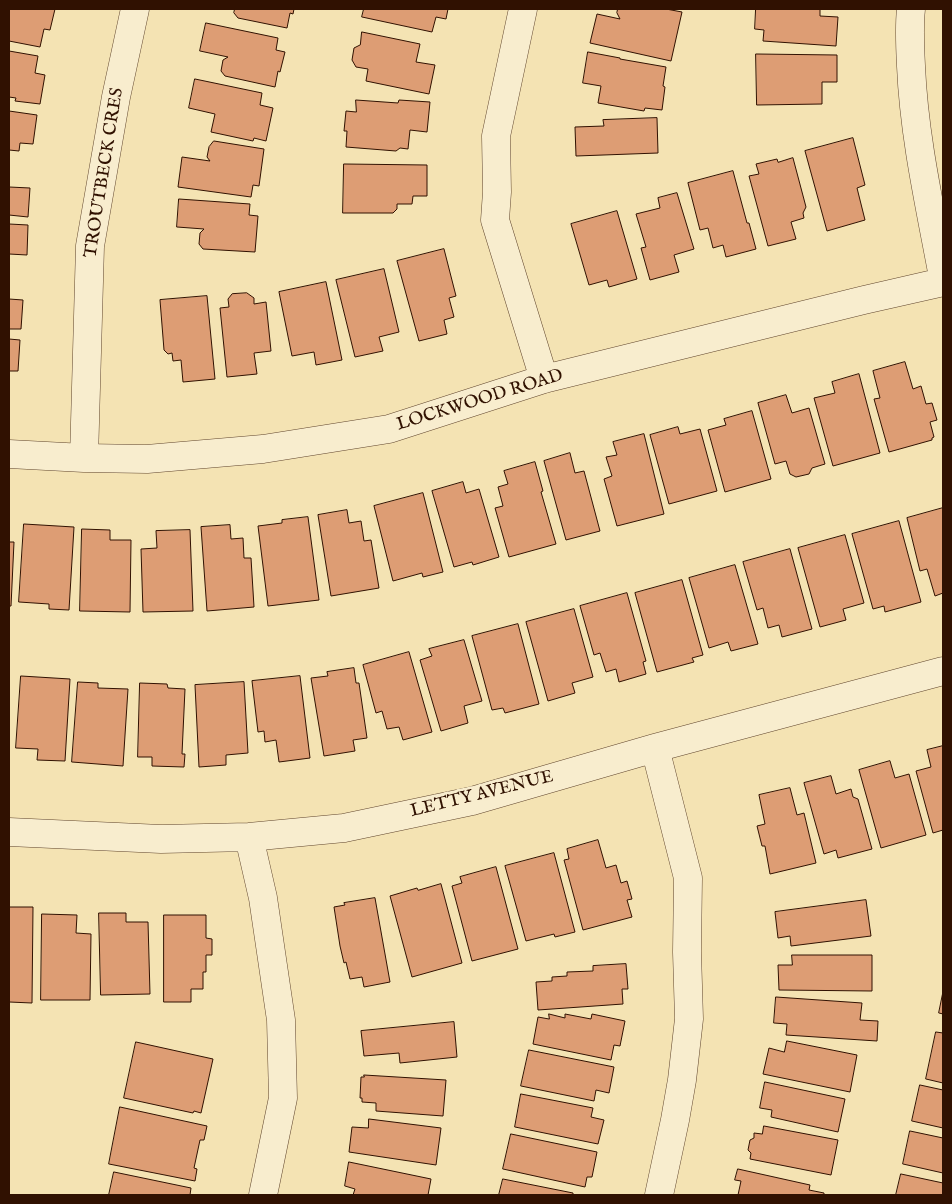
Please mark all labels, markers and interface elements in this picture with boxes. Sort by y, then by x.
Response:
street label: TROUTBECK CRES [81,86,129,260]
street label: LOCKWOOD ROAD [394,365,566,437]
street label: LETTY AVENUE [408,767,556,823]

